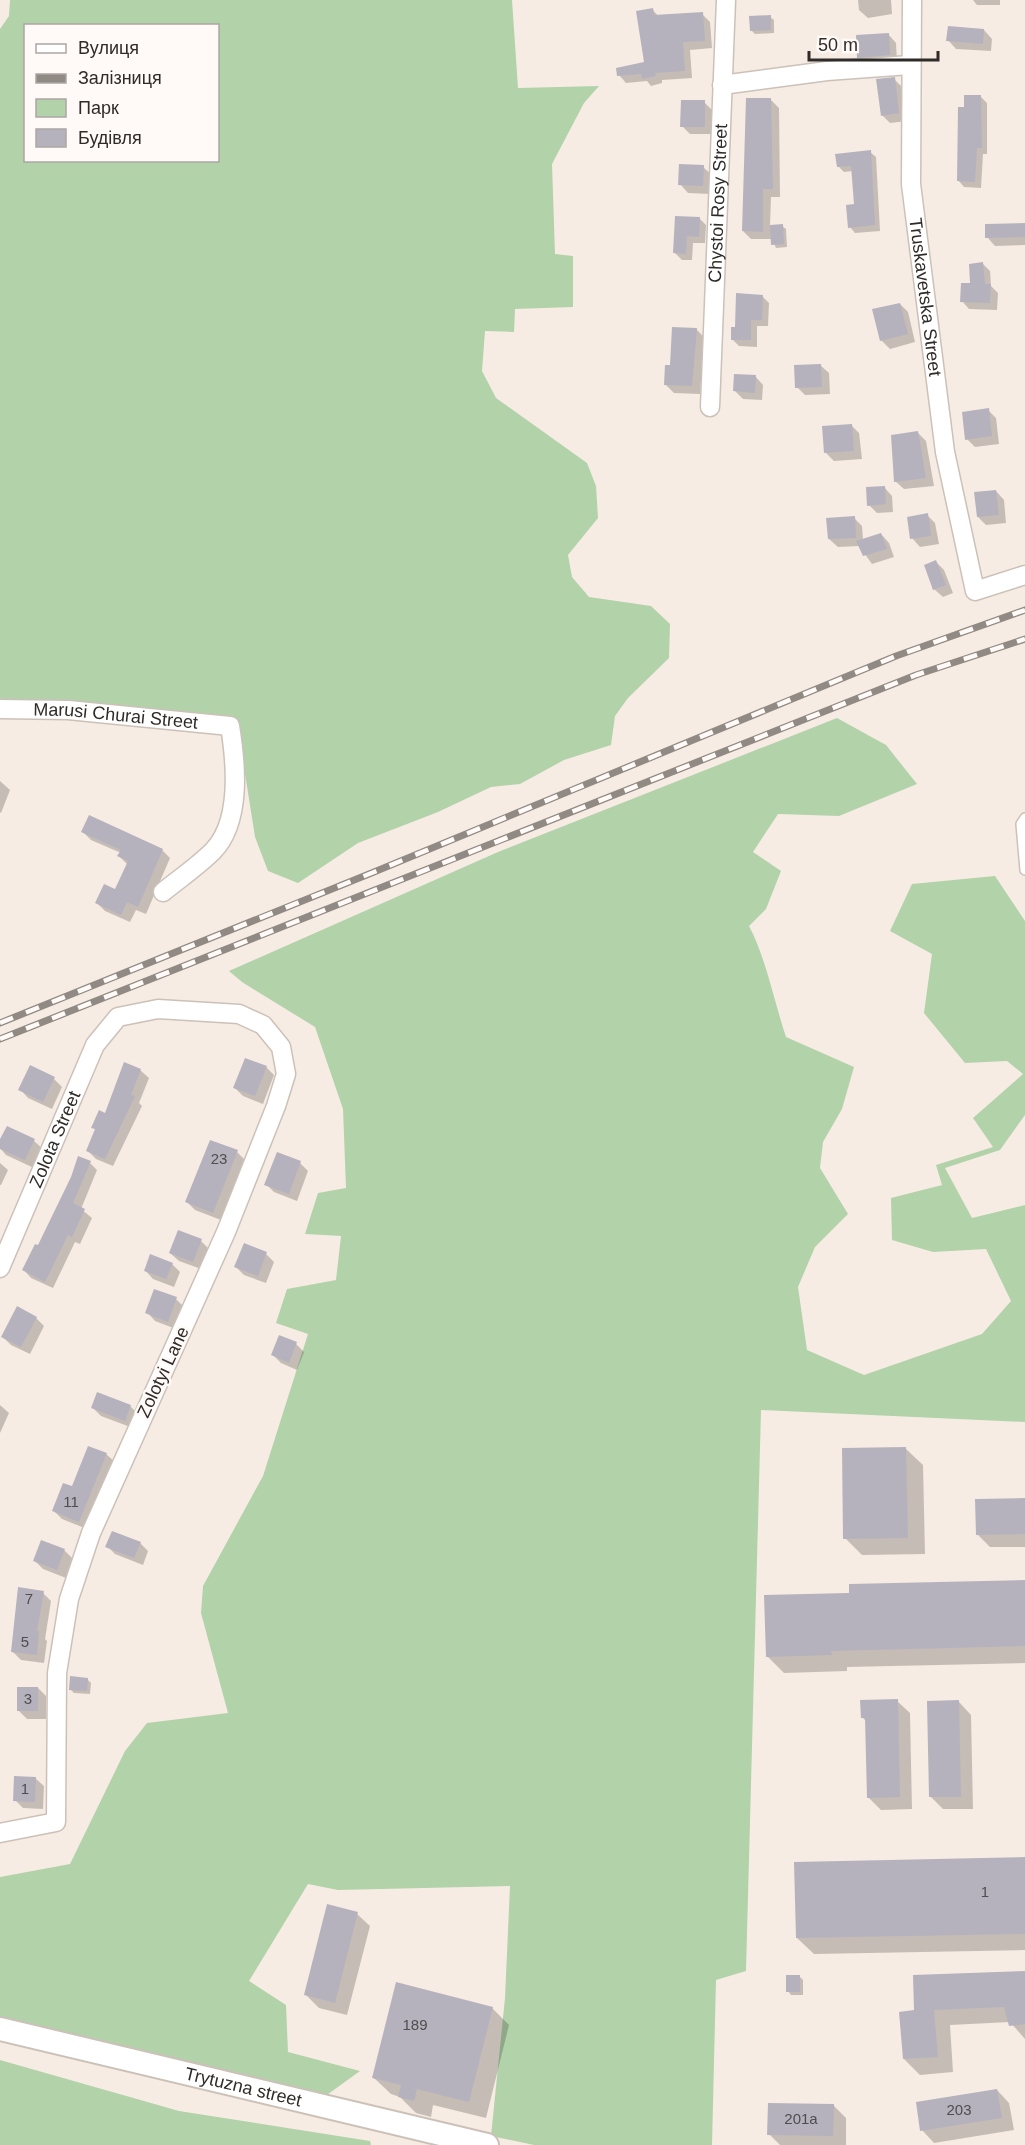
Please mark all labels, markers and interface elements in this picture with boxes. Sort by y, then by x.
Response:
legend [24,24,219,162]
scale bar [809,24,938,62]
text: 50 m [818,35,858,55]
text: Вулиця [78,38,139,58]
text: Залізниця [78,68,162,88]
text: Парк [78,98,119,118]
street label: Chystoi Rosy Street [705,123,731,283]
text: Будівля [78,128,142,148]
street label: Truskavetska Street [905,217,945,377]
street label: Marusi Churai Street [33,699,199,733]
street label: Zolota Street [25,1088,84,1191]
house number: 23 [211,1150,227,1167]
street label: Zolotyi Lane [133,1323,193,1421]
house number: 11 [63,1493,79,1510]
house number: 7 [25,1590,33,1607]
house number: 5 [21,1633,29,1650]
house number: 3 [24,1690,32,1707]
house number: 1 [21,1780,29,1797]
house number: 1 [981,1883,989,1900]
house number: 189 [402,2016,428,2033]
street label: Trytuzna street [183,2063,304,2110]
house number: 203 [946,2101,972,2118]
house number: 201а [784,2110,818,2127]

